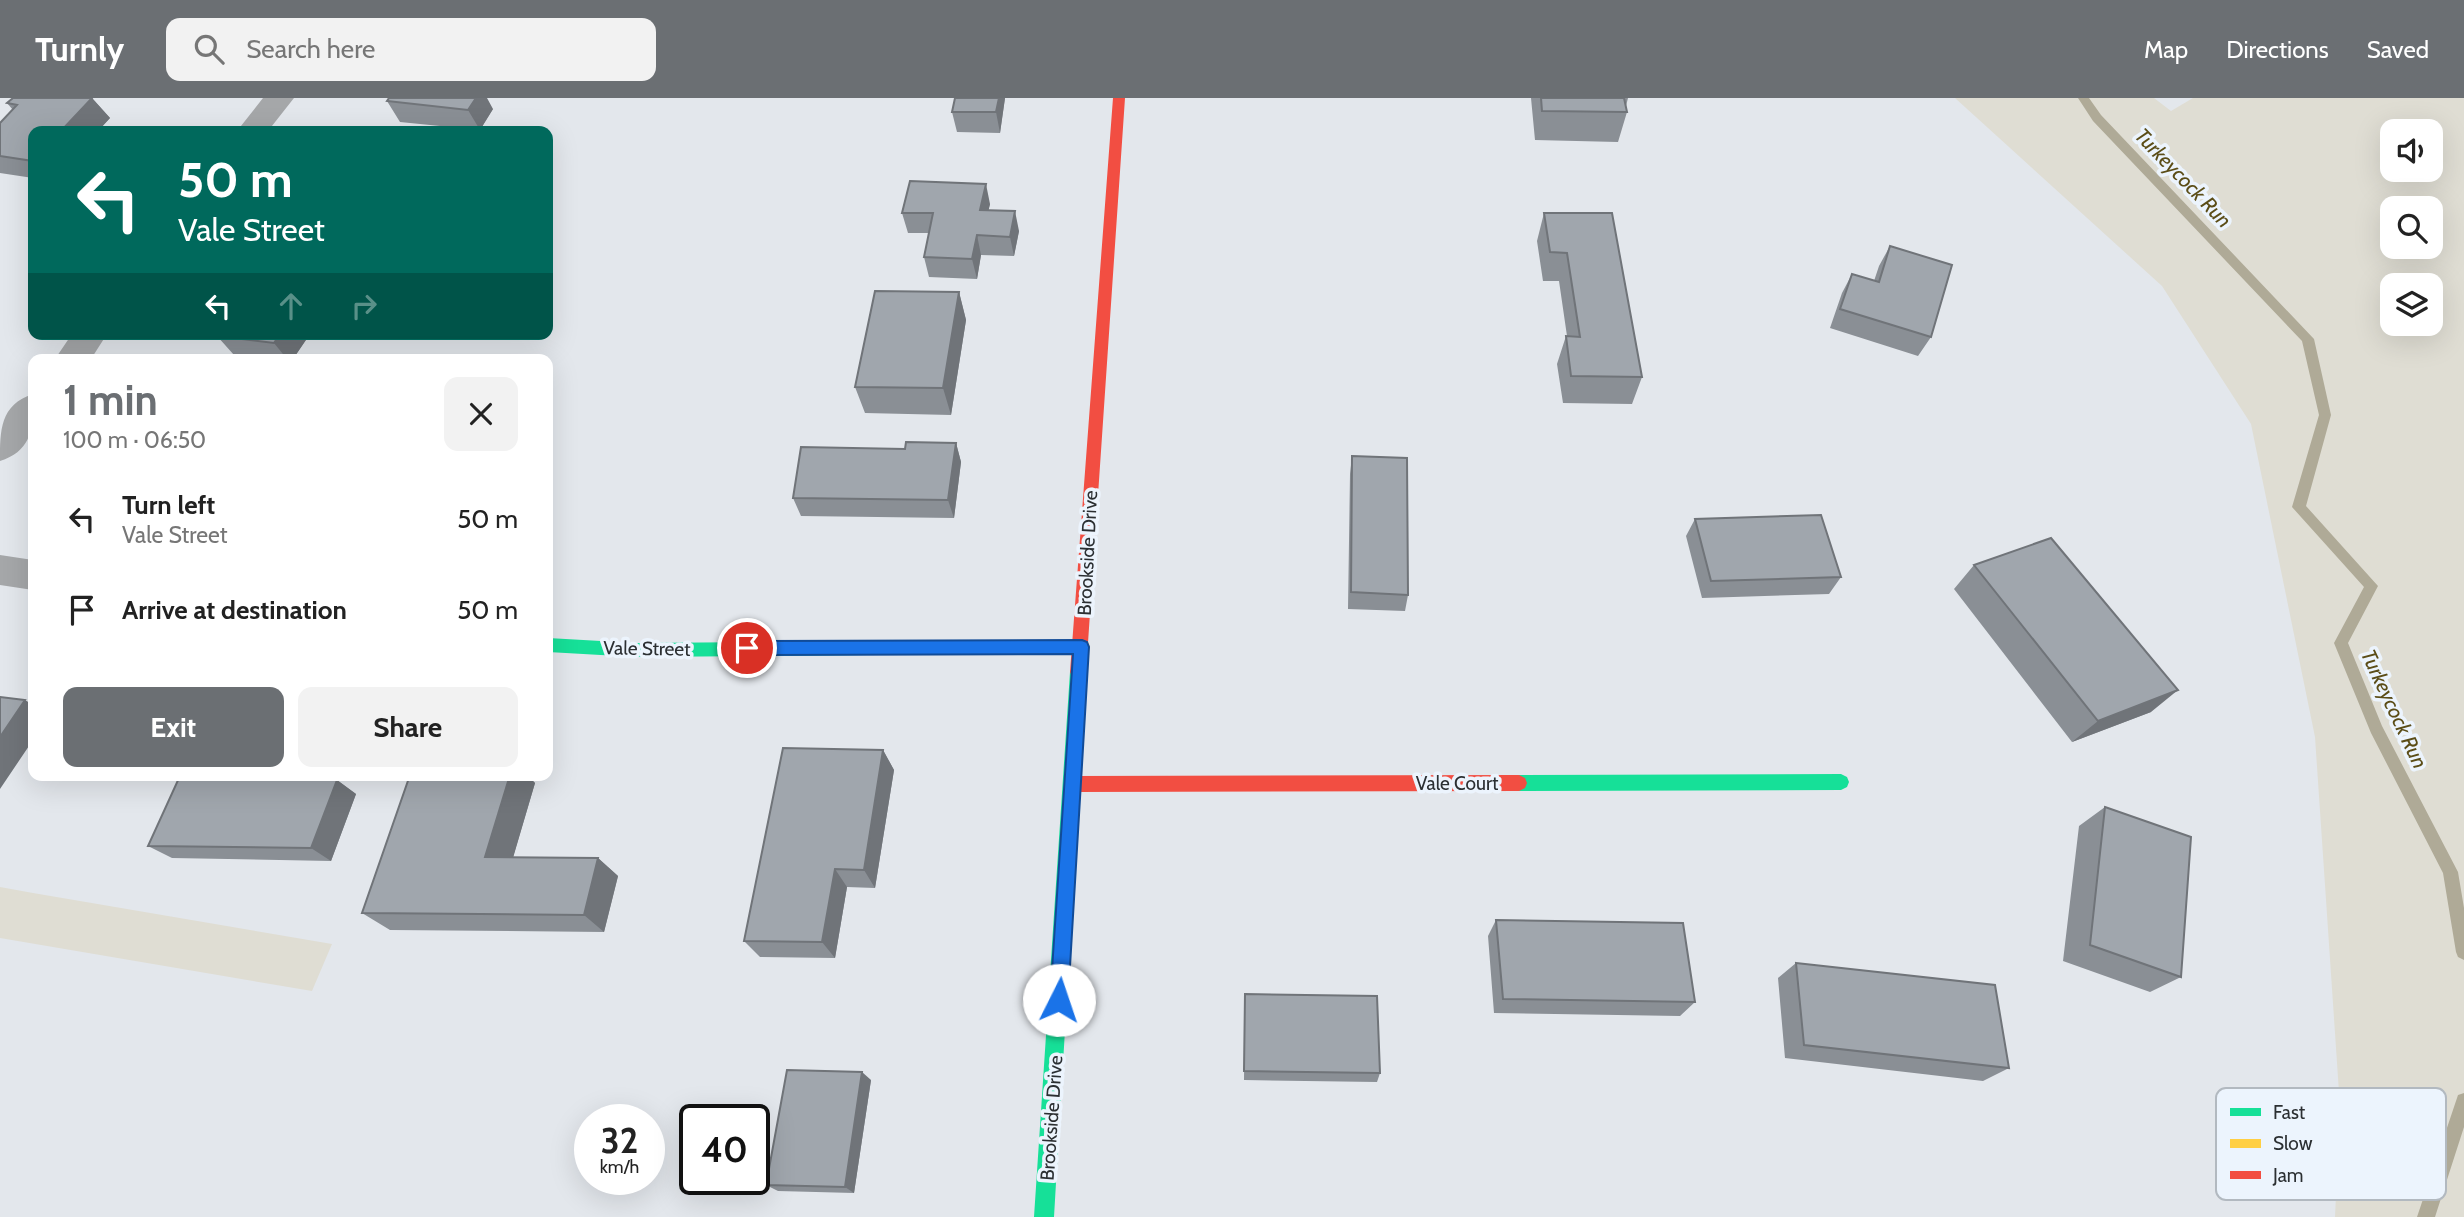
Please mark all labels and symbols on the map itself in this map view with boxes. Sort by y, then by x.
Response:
water label: Turkeycock Run [2130,123,2237,232]
street label: Brookside Drive [1073,490,1102,616]
pin [717,618,777,678]
street label: Vale Street [603,636,691,661]
water label: Turkeycock Run [2356,645,2433,772]
street label: Vale Court [1416,772,1499,795]
position arrow [1022,963,1096,1037]
street label: Brookside Drive [1036,1054,1067,1181]
legend [2216,1088,2446,1200]
text: Fast [2273,1101,2306,1124]
speed limit sign: 40 [679,1104,770,1195]
text: Slow [2273,1132,2313,1155]
text: Jam [2272,1164,2303,1187]

